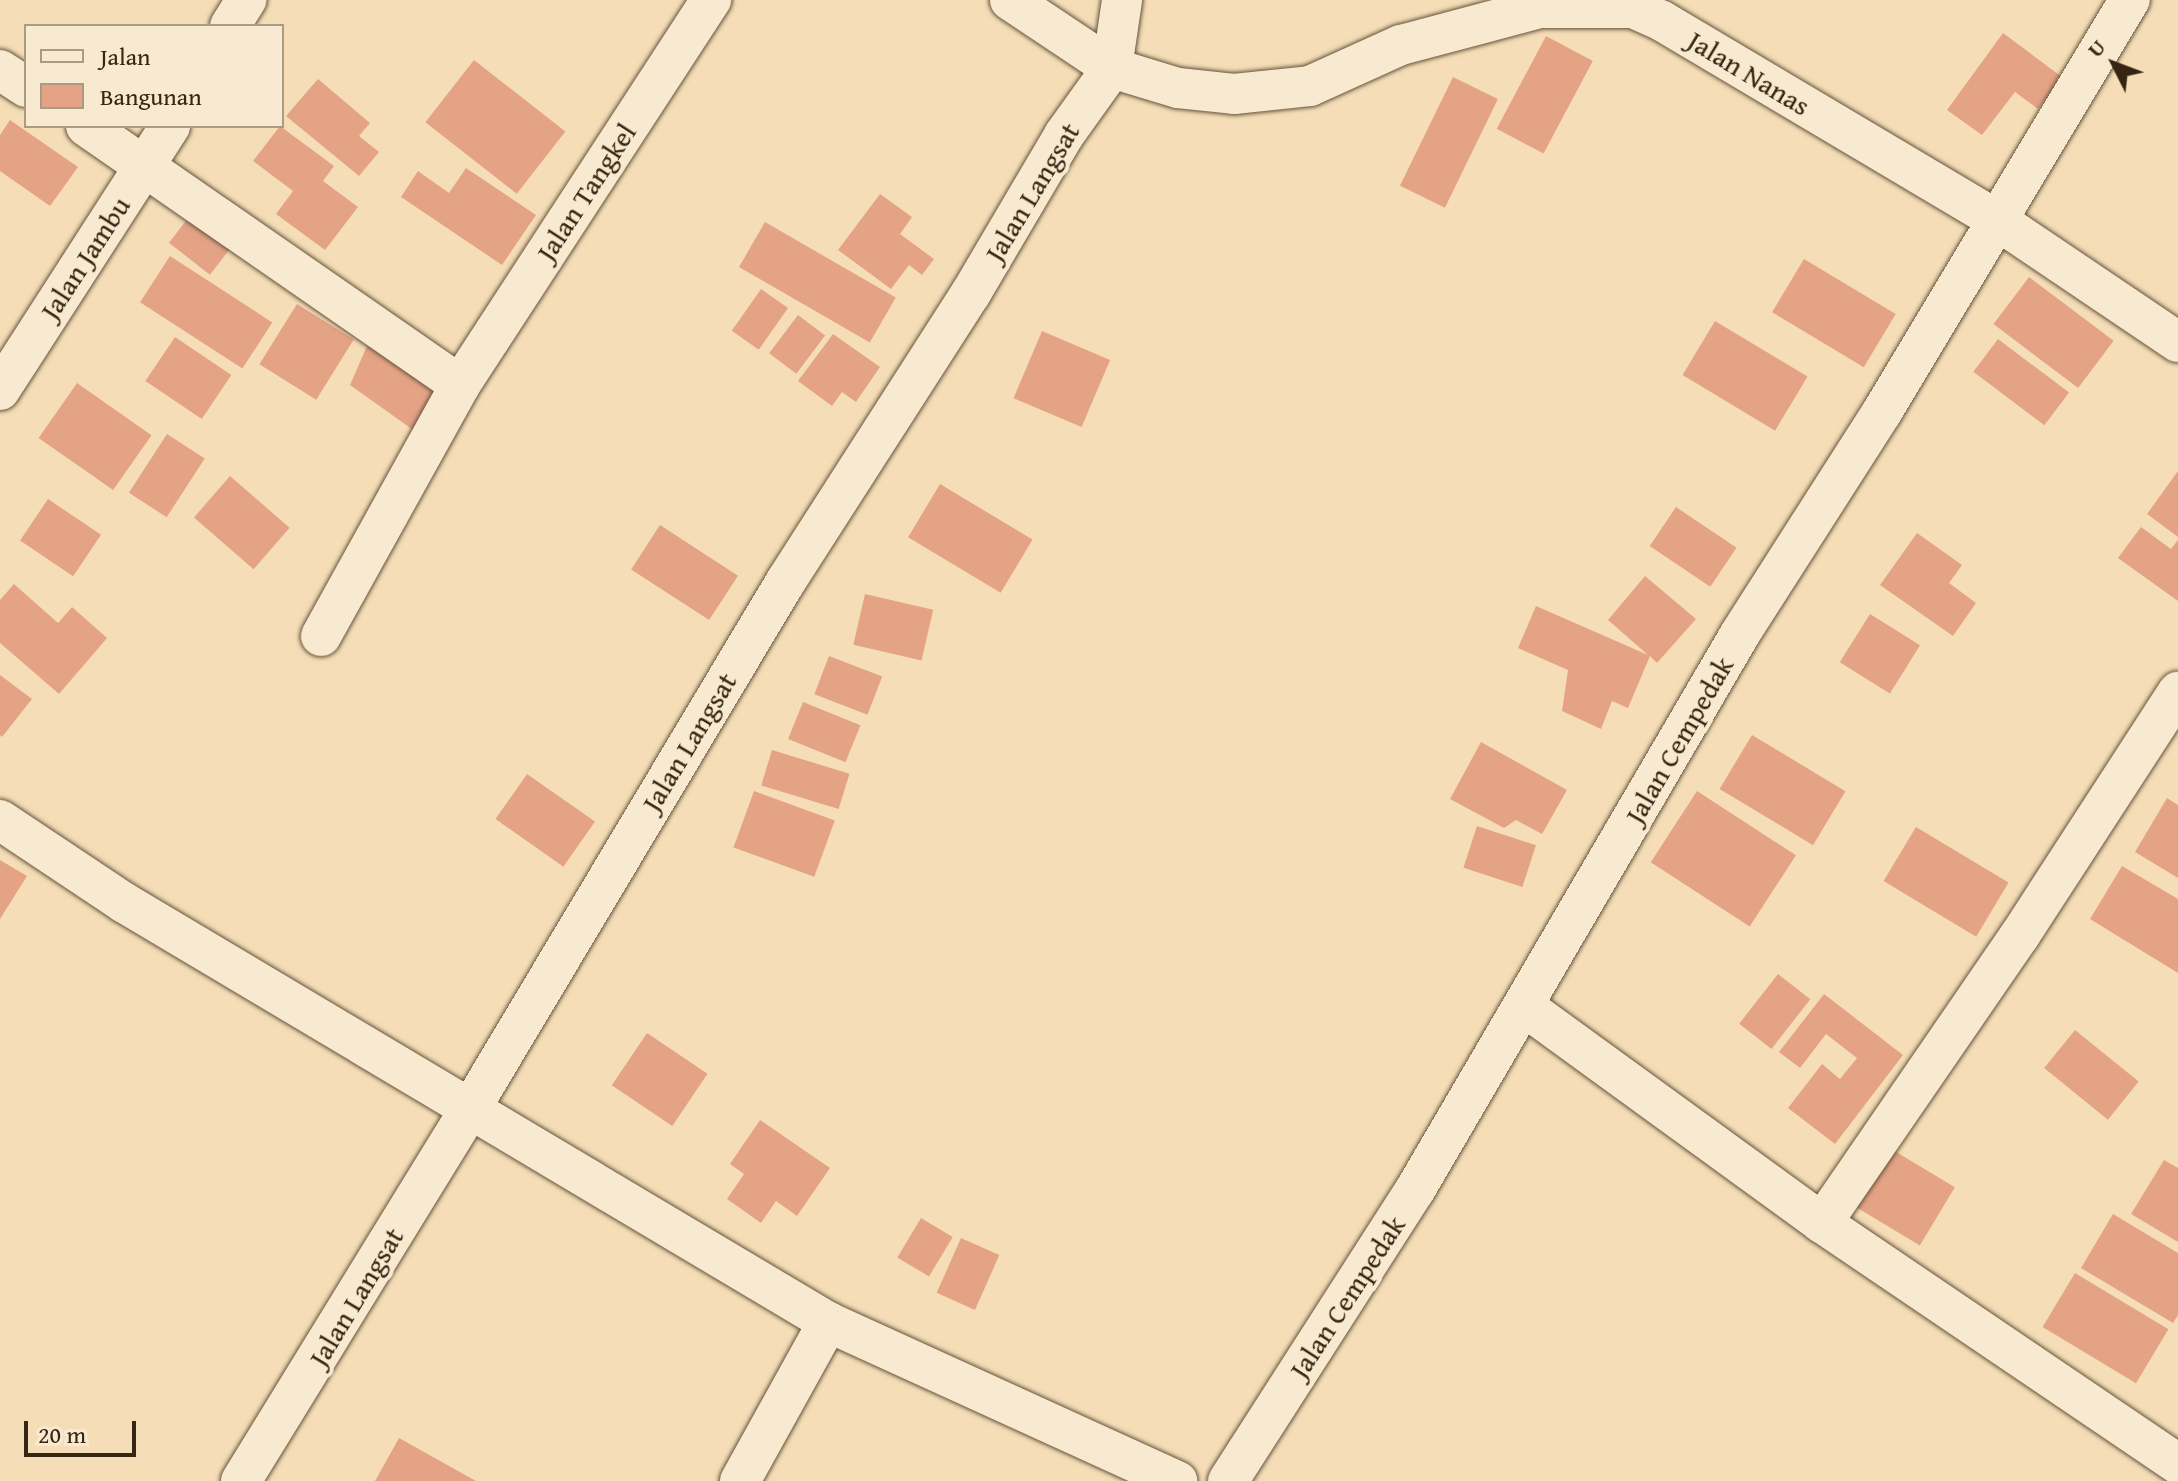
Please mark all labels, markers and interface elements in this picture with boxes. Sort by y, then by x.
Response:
street label: Jalan Nanas [1682,23,1816,123]
legend [24,24,284,128]
north arrow [2074,24,2154,104]
text: U [2079,32,2113,64]
text: Jalan [100,39,150,74]
text: Bangunan [100,79,202,114]
street label: Jalan Tangkel [529,117,643,267]
street label: Jalan Langsat [977,117,1087,267]
street label: Jalan Jambu [33,190,137,326]
street label: Jalan Cempedak [1618,651,1740,829]
street label: Jalan Langsat [634,667,744,817]
street label: Jalan Cempedak [1282,1209,1412,1385]
street label: Jalan Langsat [301,1222,411,1372]
scale bar [28,1405,140,1455]
text: 20 m [38,1417,86,1452]

